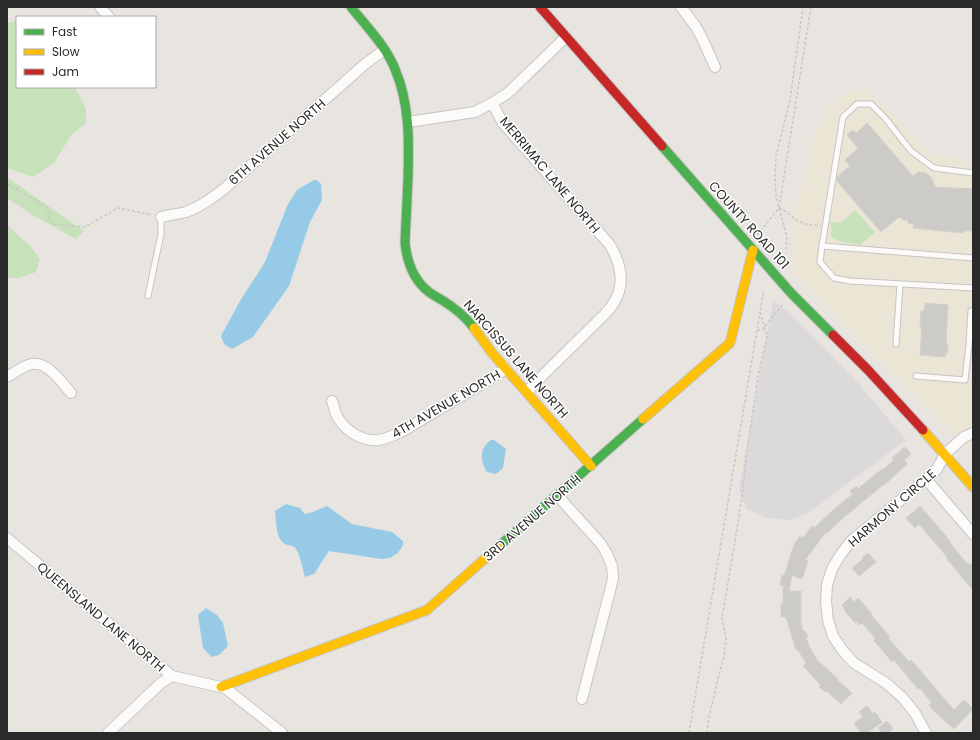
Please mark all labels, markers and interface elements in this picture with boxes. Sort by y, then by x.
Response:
legend [16,16,156,88]
text: Fast [52,23,77,40]
text: Slow [52,43,80,60]
text: Jam [52,63,79,80]
street label: 6TH AVENUE NORTH [224,94,330,190]
street label: MERRIMAC LANE NORTH [495,112,605,238]
street label: COUNTY ROAD 101 [704,177,794,273]
street label: NARCISSUS LANE NORTH [459,296,573,422]
street label: 4TH AVENUE NORTH [388,365,504,443]
street label: HARMONY CIRCLE [844,465,940,551]
street label: 3RD AVENUE NORTH [479,470,585,566]
street label: QUEENSLAND LANE NORTH [33,558,169,676]

